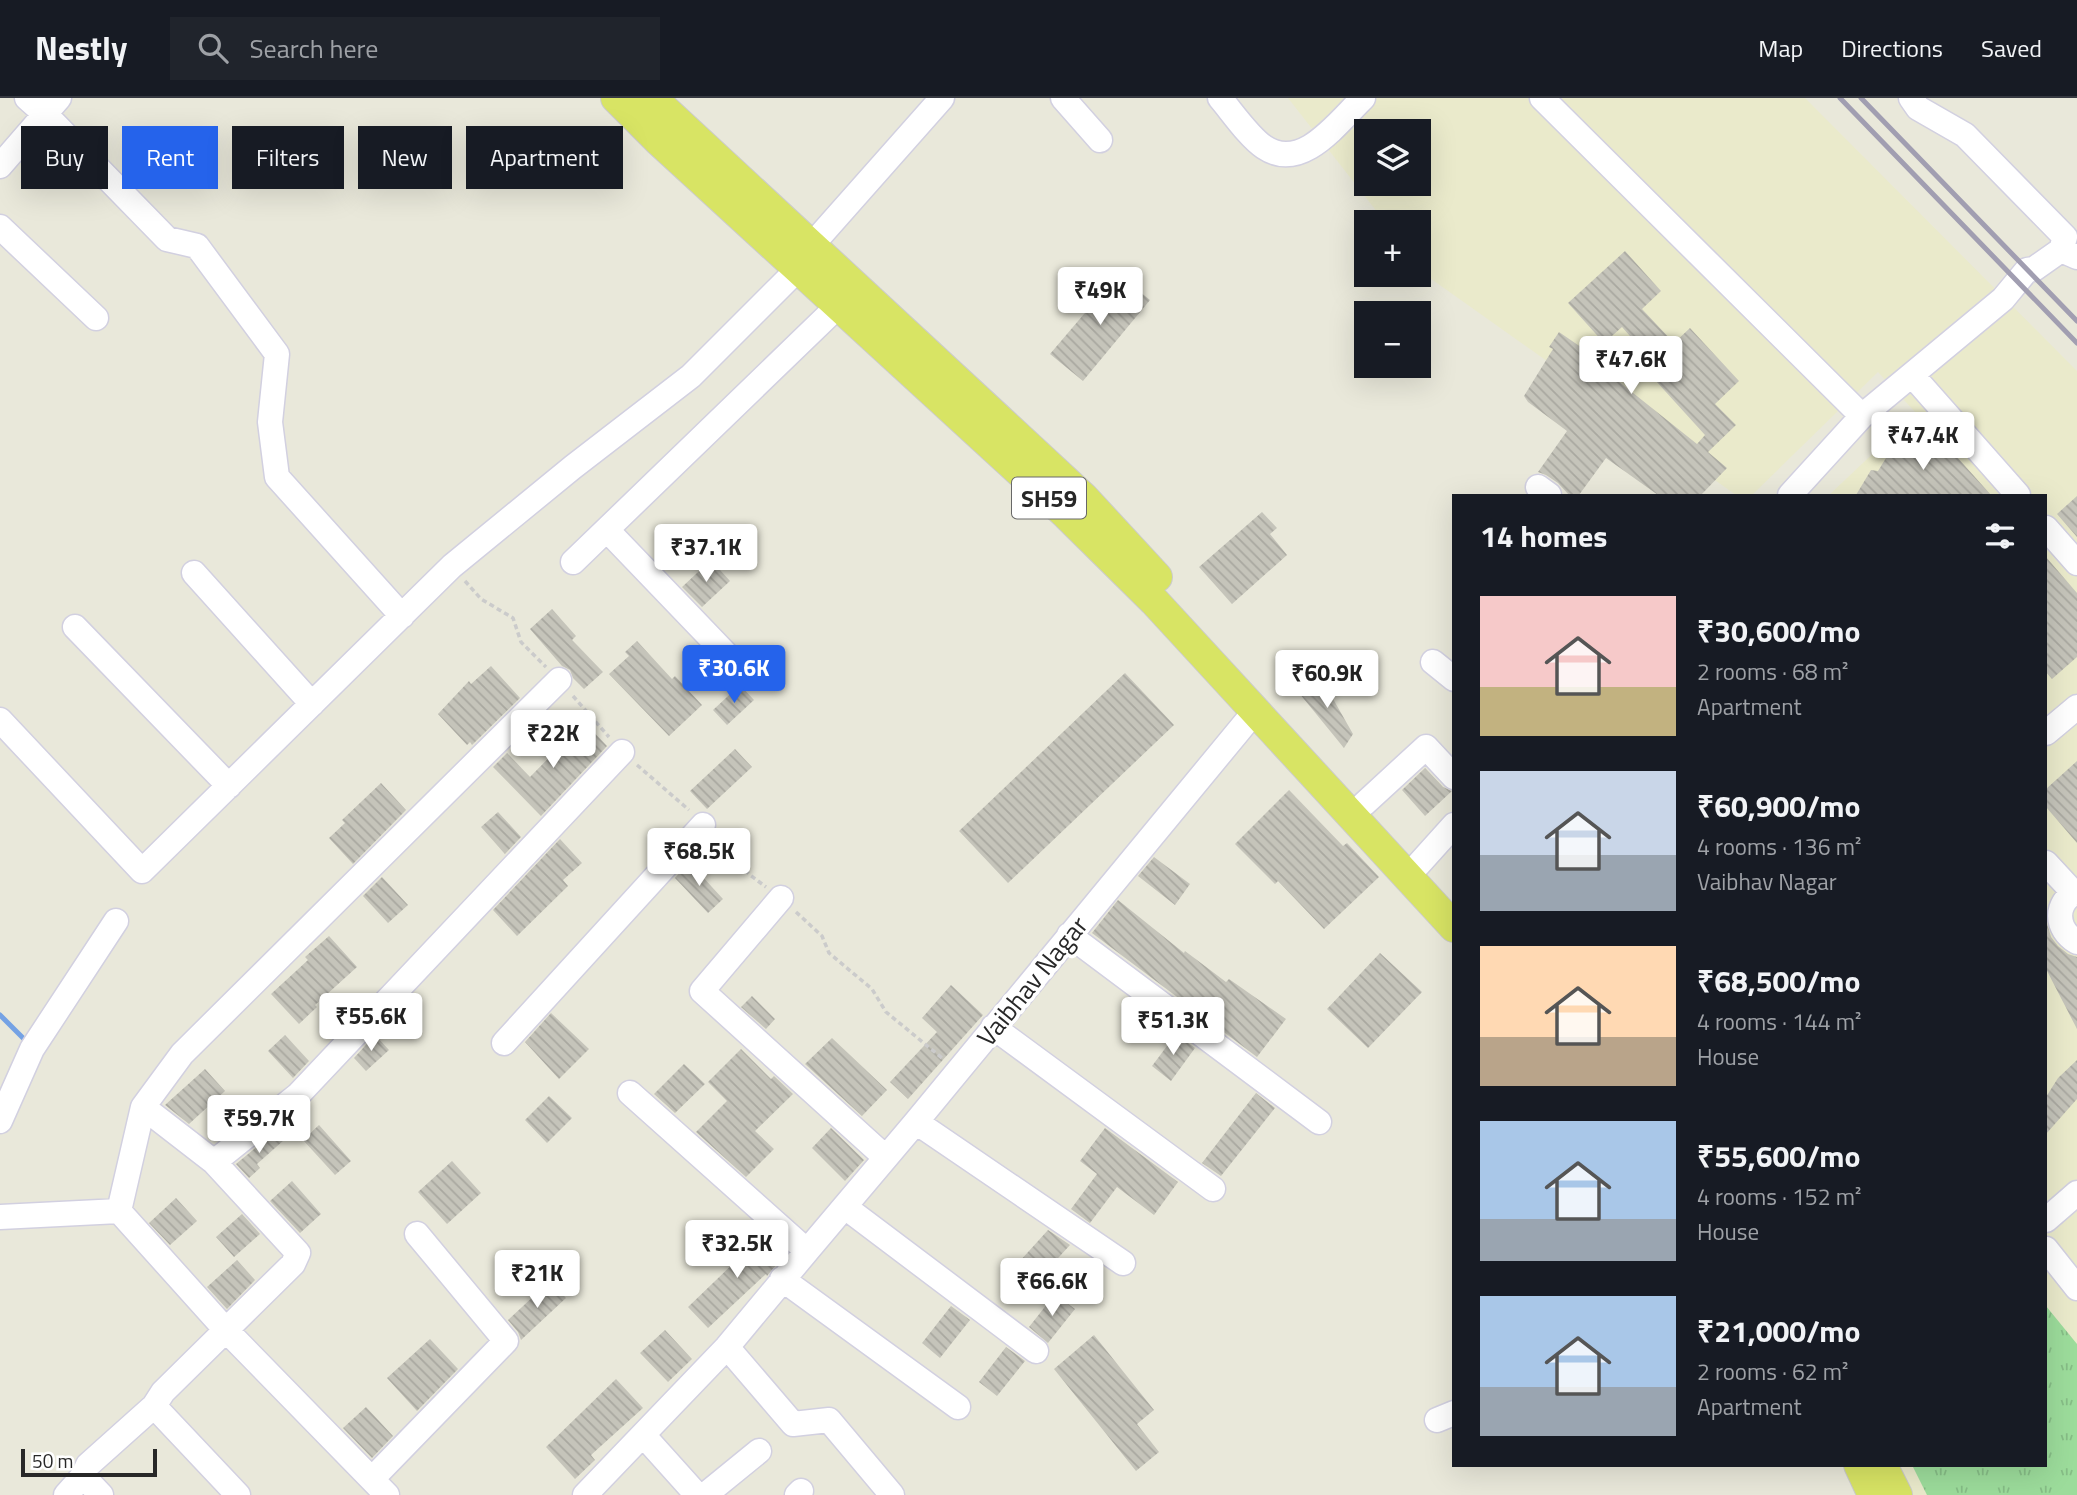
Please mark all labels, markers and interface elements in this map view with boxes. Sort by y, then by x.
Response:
search box [170,17,660,80]
text: Nestly [35,23,128,73]
icon: search [194,29,232,67]
text: Search here [250,29,378,68]
text: Map [1758,30,1803,66]
text: Directions [1841,30,1943,66]
text: Saved [1981,30,2042,66]
map controls [1354,119,1431,378]
button: layers [1354,119,1431,196]
chip: Buy [21,126,108,189]
chip: Rent [122,126,218,189]
chip: Filters [232,126,344,189]
chip: New [358,126,452,189]
chip: Apartment [466,126,623,189]
button: + [1354,210,1431,287]
pin: ₹49K [1059,268,1141,327]
text: ₹49K [1074,272,1126,307]
button: − [1354,301,1431,378]
pin: ₹47.6K [1574,336,1688,396]
text: ₹47.6K [1595,341,1667,376]
pin: ₹47.4K [1866,412,1980,472]
text: ₹47.4K [1887,417,1959,452]
road number: SH59 [1012,478,1086,519]
text: 14 homes [1480,513,1607,559]
icon: filters [1981,517,2019,555]
pin: ₹37.1K [649,524,763,584]
text: ₹37.1K [670,529,742,564]
text: ₹30,600/mo [1697,608,1861,654]
icon: home [1536,624,1620,708]
pin: ₹30.6K [677,646,791,705]
text: ₹30.6K [698,650,770,685]
pin: ₹60.9K [1270,650,1384,710]
text: 2 rooms · 68 m² [1697,654,1848,689]
text: ₹60.9K [1291,655,1363,690]
text: Apartment [1697,689,1802,724]
pin: ₹22K [512,710,594,770]
text: ₹22K [527,715,579,750]
text: ₹60,900/mo [1697,783,1861,829]
icon: home [1536,799,1620,883]
pin: ₹68.5K [642,828,756,888]
text: 4 rooms · 136 m² [1697,829,1861,864]
text: ₹68.5K [663,833,735,868]
text: Vaibhav Nagar [1697,864,1837,899]
street label: Vaibhav Nagar [967,907,1097,1055]
text: ₹68,500/mo [1697,958,1861,1004]
icon: home [1536,974,1620,1058]
pin: ₹55.6K [314,993,428,1053]
text: ₹55.6K [335,998,407,1033]
pin: ₹51.3K [1116,998,1230,1057]
text: ₹51.3K [1137,1002,1209,1037]
text: 4 rooms · 144 m² [1697,1004,1861,1039]
text: House [1697,1039,1759,1074]
pin: ₹59.7K [202,1096,316,1155]
text: ₹59.7K [223,1100,295,1135]
text: ₹55,600/mo [1697,1133,1861,1179]
icon: home [1536,1149,1620,1233]
text: 4 rooms · 152 m² [1697,1179,1861,1214]
text: House [1697,1214,1759,1249]
pin: ₹32.5K [680,1220,794,1280]
text: ₹32.5K [701,1225,773,1260]
pin: ₹21K [496,1250,578,1310]
text: ₹21K [511,1255,563,1290]
pin: ₹66.6K [995,1258,1109,1318]
text: ₹66.6K [1016,1263,1088,1298]
text: ₹21,000/mo [1697,1308,1861,1354]
icon: home [1536,1324,1620,1408]
text: 2 rooms · 62 m² [1697,1354,1848,1389]
text: Apartment [1697,1389,1802,1424]
scale bar [21,1446,158,1478]
text: 50 m [32,1446,73,1475]

